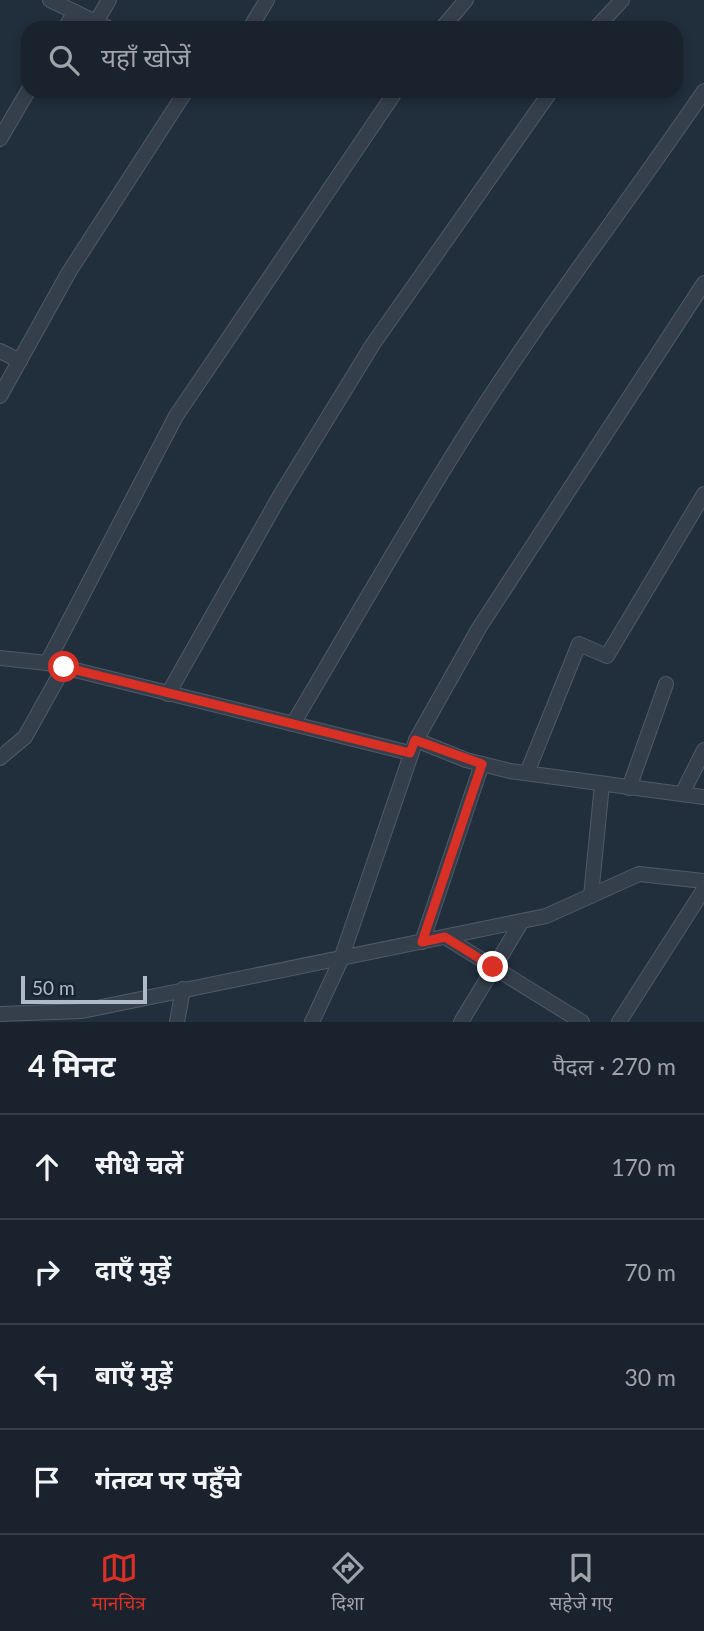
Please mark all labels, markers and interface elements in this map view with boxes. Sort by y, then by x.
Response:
search box [21,21,683,98]
icon: search [45,41,83,79]
text: यहाँ खोजें [101,41,191,73]
route start [48,651,79,682]
route end [477,951,508,982]
scale bar [21,973,147,1005]
text: 50 m [32,976,75,999]
text: 4 मिनट [28,1047,116,1083]
text: पैदल · 270 m [553,1052,676,1080]
icon: ahead [28,1148,66,1186]
text: सीधे चलें [95,1148,183,1180]
text: 170 m [611,1153,676,1181]
icon: right [28,1253,66,1291]
text: दाएँ मुड़ें [95,1253,171,1285]
text: 70 m [625,1258,676,1286]
icon: left [28,1358,66,1396]
text: बाएँ मुड़ें [95,1358,173,1390]
text: 30 m [625,1363,676,1391]
icon: arrive [28,1463,66,1501]
text: गंतव्य पर पहुँचे [95,1463,241,1495]
tab: मानचित्र [91,1549,146,1618]
tab: दिशा [329,1549,367,1618]
tab: सहेजे गए [549,1549,613,1618]

